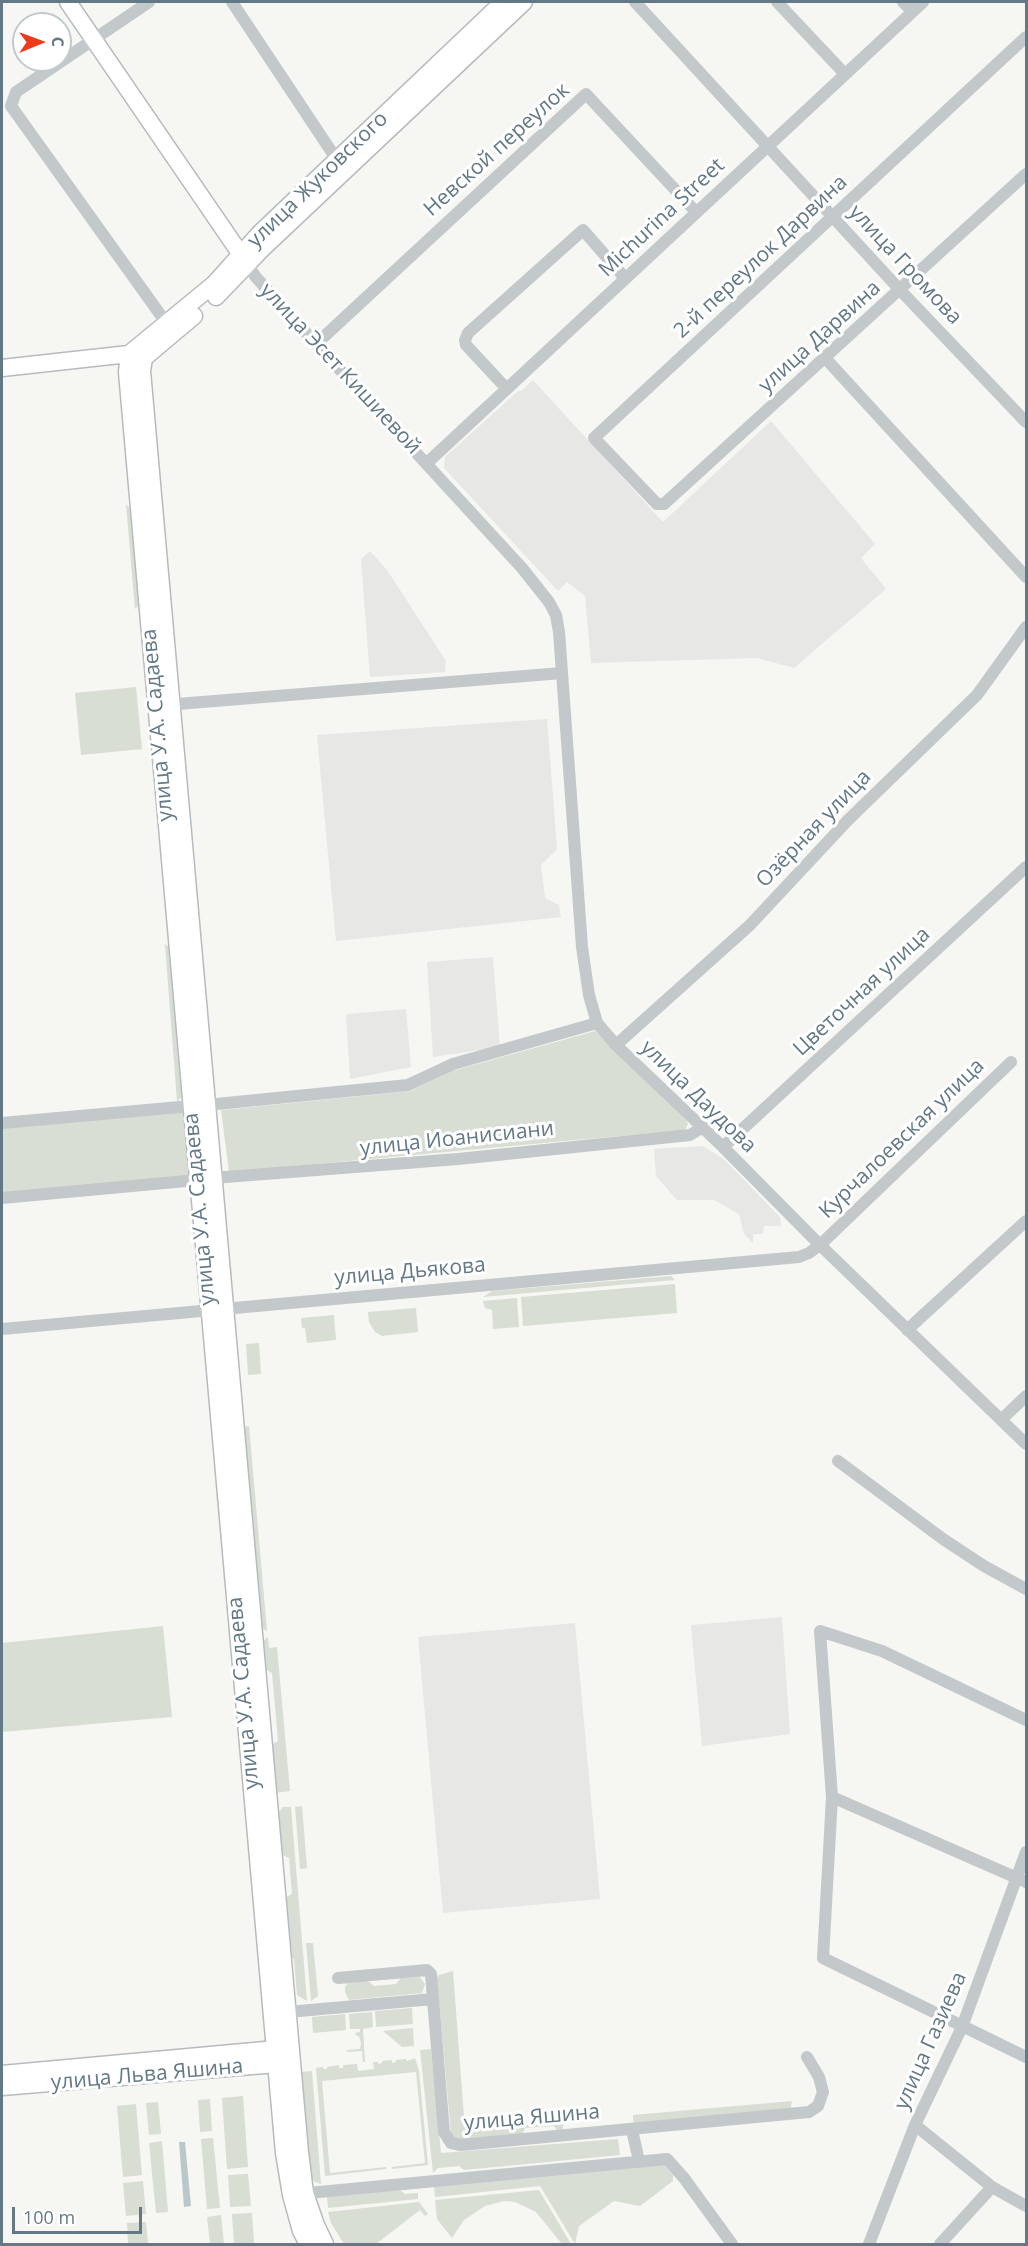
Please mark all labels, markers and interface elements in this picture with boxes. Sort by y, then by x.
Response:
north arrow [12,12,72,72]
text: С [47,36,69,47]
street label: Невской переулок [419,78,575,222]
street label: улица Жуковского [243,107,393,253]
street label: Michurina Street [594,153,730,283]
street label: 2-й переулок Дарвина [669,170,853,344]
street label: улица Громова [843,200,967,330]
street label: улица Дарвина [754,276,886,398]
street label: улица Эсет Кишиевой [254,278,426,460]
street label: улица У.А. Садаева [137,628,179,822]
street label: Озёрная улица [751,765,877,893]
street label: Цветочная улица [789,922,935,1062]
street label: улица Даудова [635,1035,761,1159]
street label: Курчалоевская улица [814,1054,990,1224]
street label: улица У.А. Садаева [179,1112,221,1306]
street label: улица Иоанисиани [359,1116,555,1162]
street label: улица Дьякова [333,1253,487,1291]
street label: улица У.А. Садаева [223,1596,265,1790]
street label: улица Газиева [889,1968,973,2114]
street label: улица Льва Яшина [50,2054,244,2096]
street label: улица Яшина [463,2100,601,2136]
scale bar [15,2195,146,2233]
text: 100 m [23,2205,75,2229]

